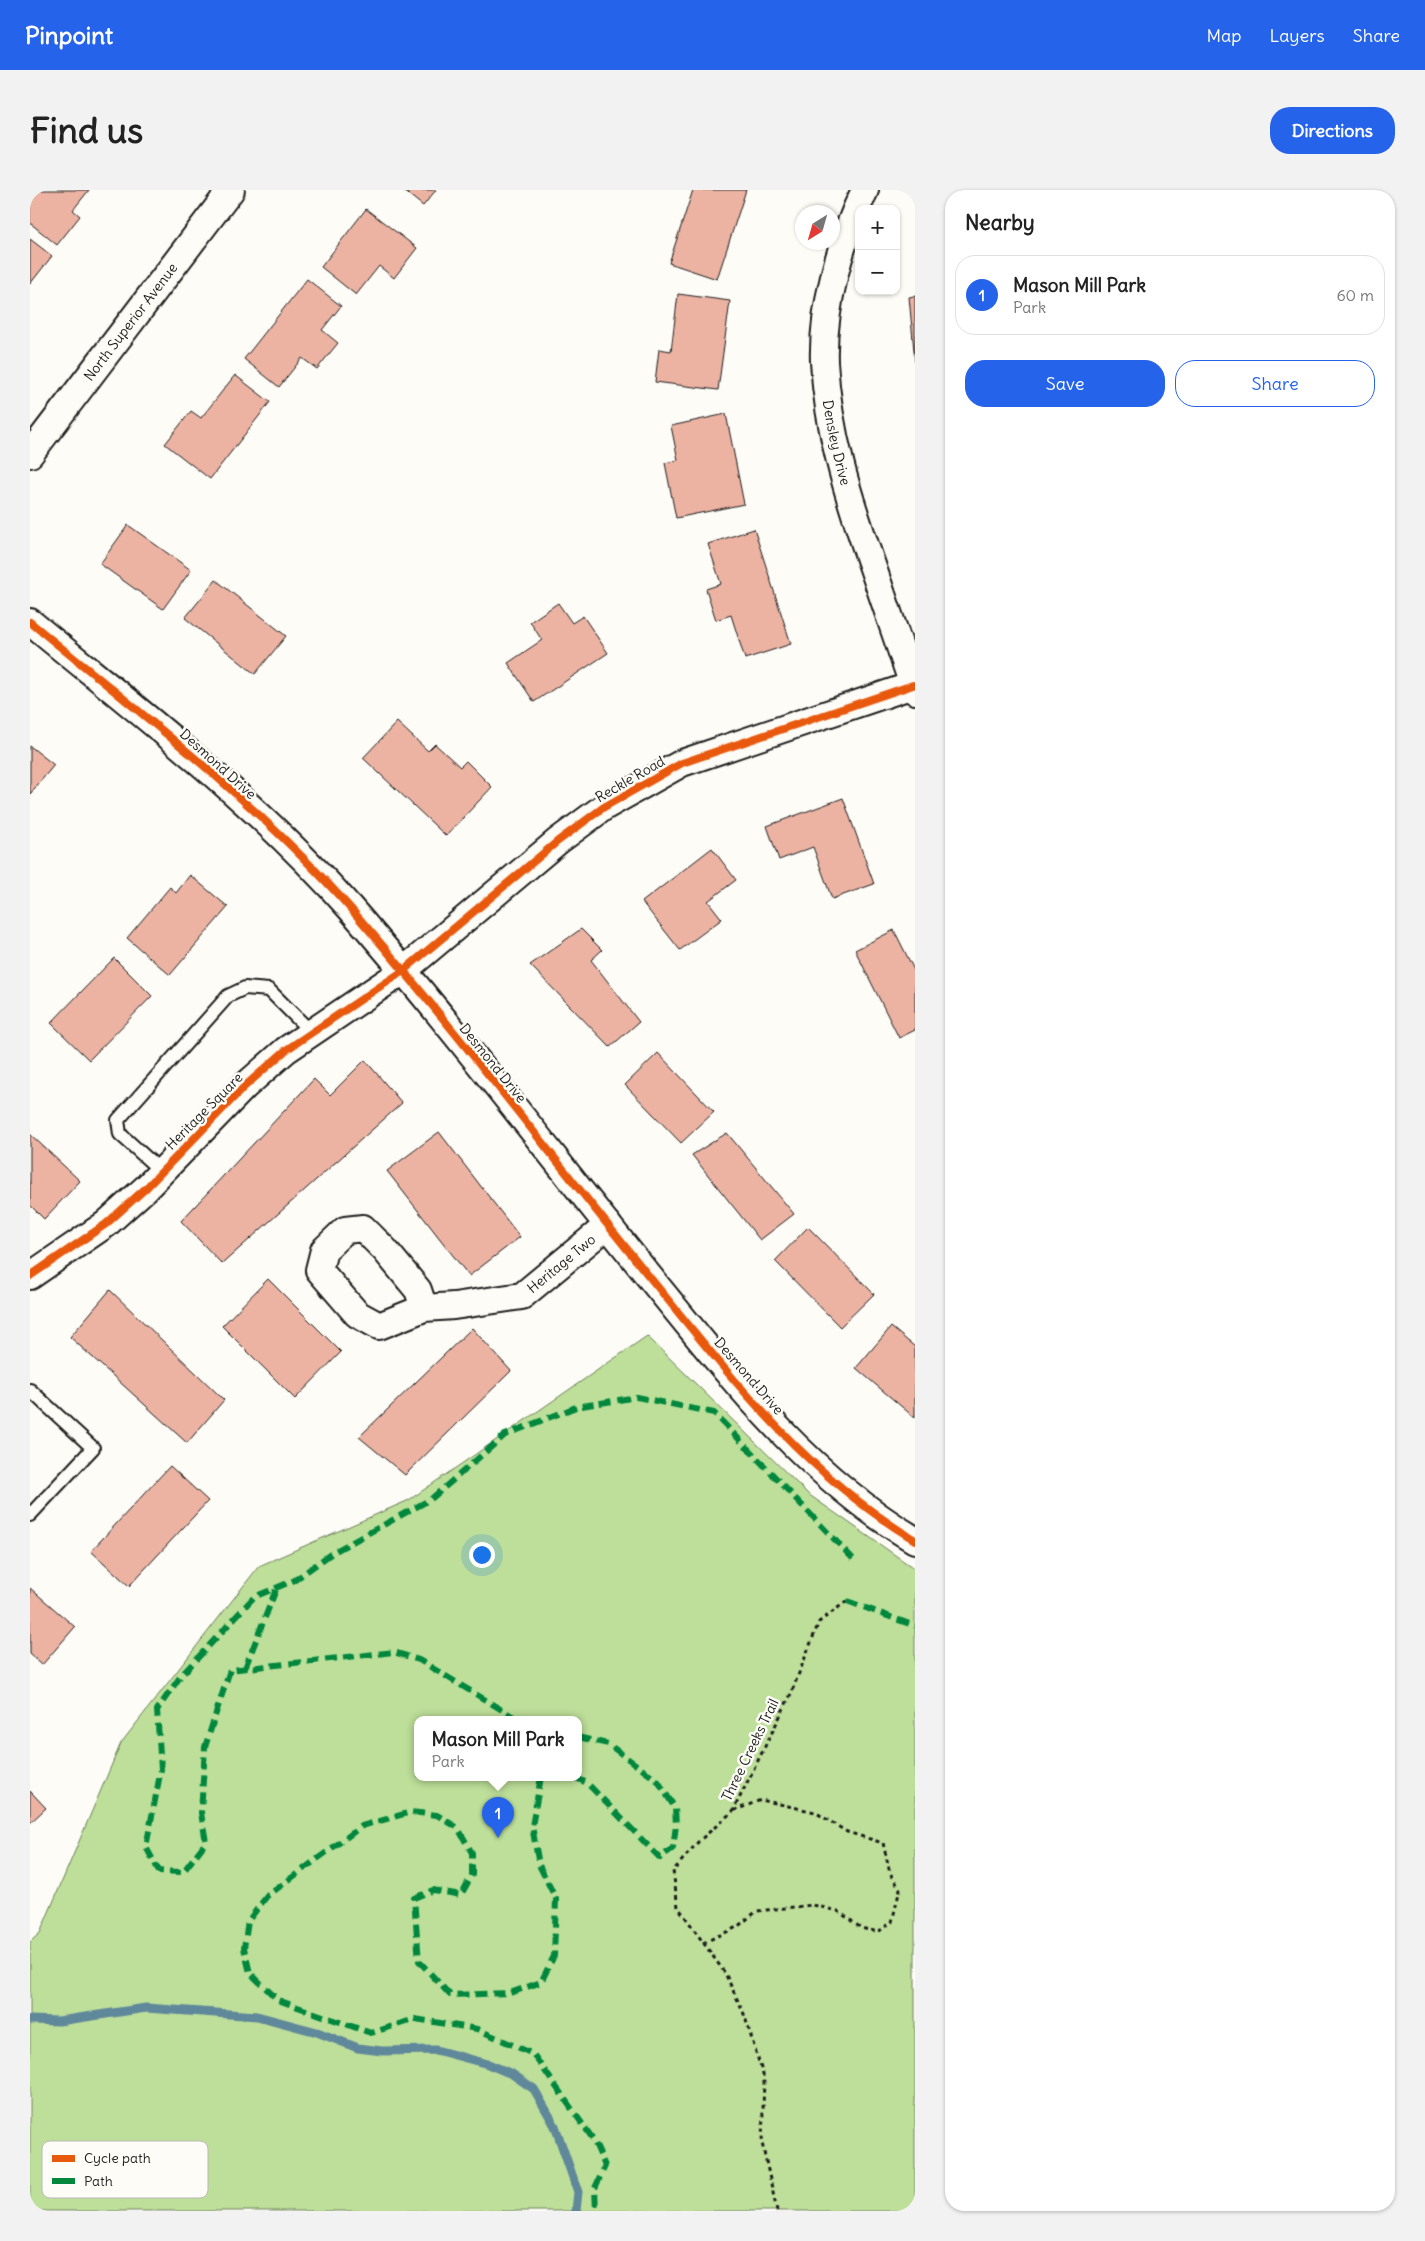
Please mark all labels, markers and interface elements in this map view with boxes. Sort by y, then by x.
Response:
text: Pinpoint [25,20,113,50]
text: Map [1206,24,1241,47]
text: Layers [1269,24,1325,47]
text: Share [1353,24,1400,47]
button: Directions [1270,107,1395,154]
text: Find us [30,108,143,152]
north arrow [795,205,840,250]
map controls [855,205,900,295]
button: + [855,205,900,250]
text: Nearby [965,209,1035,236]
button: − [855,250,900,295]
street label: North Superior Avenue [80,259,181,384]
text: Mason Mill Park [1013,273,1146,297]
text: 1 [979,285,985,305]
text: 60 m [1336,285,1374,305]
text: Park [1013,297,1046,317]
button: Save [965,360,1165,407]
button: Share [1175,360,1375,407]
street label: Densley Drive [819,399,855,487]
street label: Desmond Drive [176,725,260,803]
street label: Reckle Road [592,752,668,806]
street label: Desmond Drive [456,1020,530,1106]
street label: Heritage Square [162,1069,246,1153]
street label: Heritage Two [523,1230,599,1297]
street label: Desmond Drive [710,1334,788,1418]
your location [469,1542,495,1568]
street label: Three Creeks Trail [717,1696,783,1804]
popup [414,1716,582,1781]
text: Mason Mill Park [432,1727,564,1751]
text: Park [432,1751,465,1771]
pin: 1 [482,1797,514,1838]
legend [42,2141,208,2198]
text: Cycle path [84,2149,151,2167]
text: Path [84,2172,113,2190]

